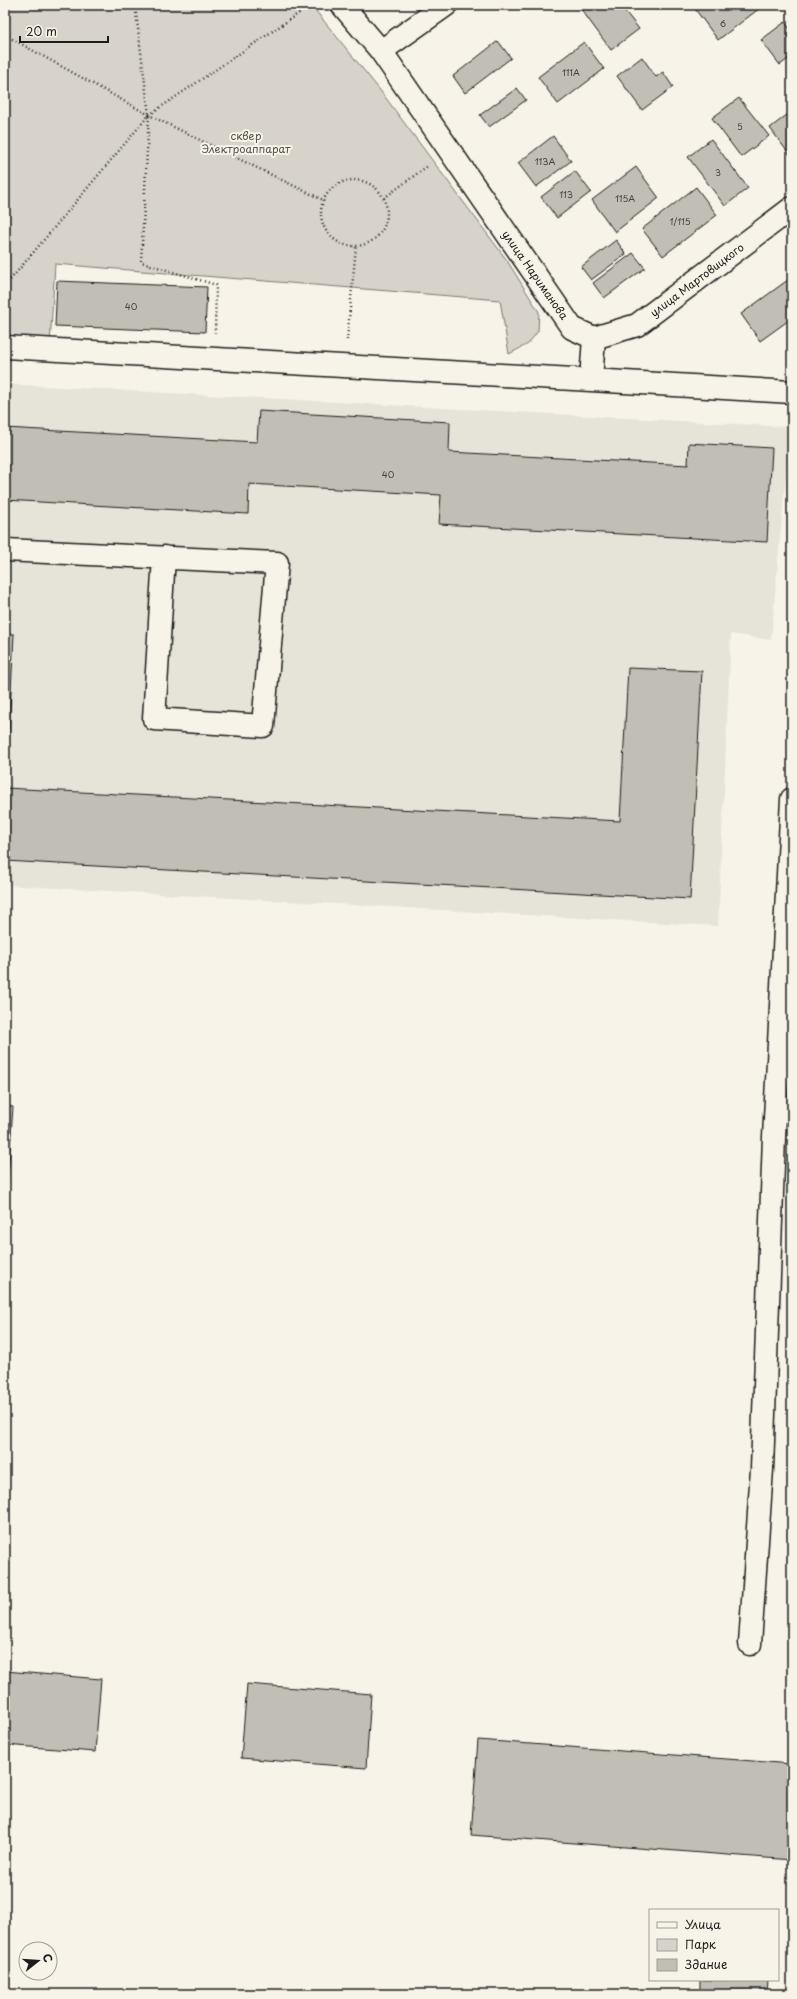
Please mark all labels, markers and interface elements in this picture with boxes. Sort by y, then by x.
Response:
house number: 6 [720,16,726,30]
scale bar [20,18,108,44]
text: 20 m [26,22,57,40]
house number: 111А [562,65,580,79]
house number: 5 [737,119,743,133]
park label: cквер Электроаппарат [201,127,291,157]
house number: 113А [535,154,555,168]
house number: 3 [715,165,721,179]
house number: 113 [559,187,573,201]
house number: 115А [615,191,635,205]
house number: 1/115 [669,214,691,228]
street label: улица Нариманова [498,227,573,323]
street label: улица Мартовицкого [646,239,747,321]
house number: 40 [125,299,138,313]
house number: 40 [382,467,395,481]
legend [649,1909,779,1981]
text: Улица [685,1915,721,1933]
text: Парк [685,1935,717,1953]
north arrow [18,1941,58,1981]
text: С [39,1951,57,1964]
text: Здание [685,1955,727,1973]

